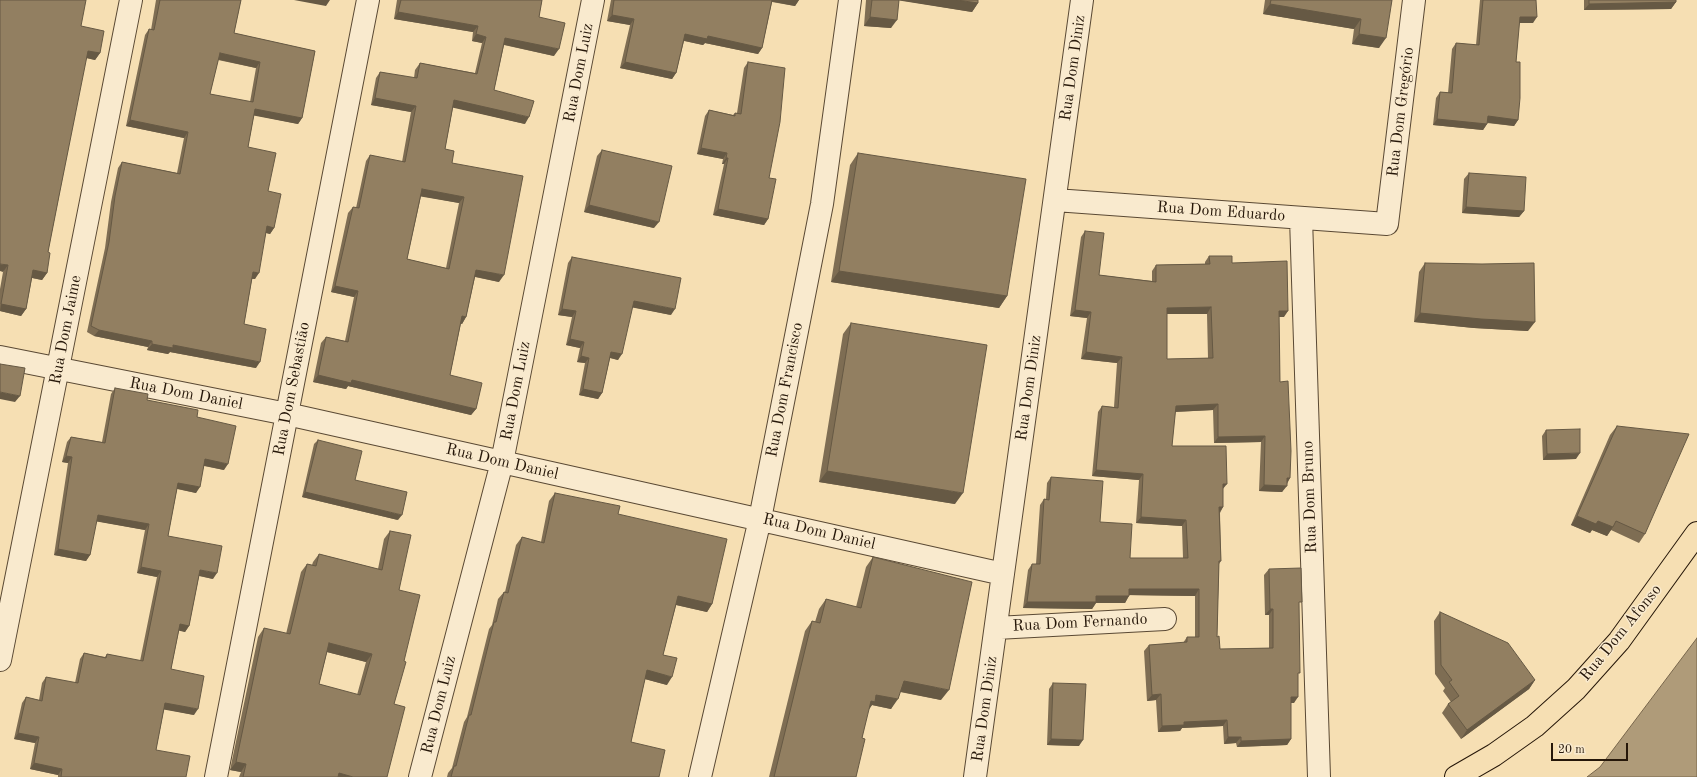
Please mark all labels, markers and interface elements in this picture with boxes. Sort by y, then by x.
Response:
street label: Rua Dom Diniz [1056,14,1090,122]
street label: Rua Dom Luiz [560,22,598,124]
street label: Rua Dom Gregório [1384,46,1418,178]
street label: Rua Dom Eduardo [1156,198,1286,226]
street label: Rua Dom Jaime [46,274,86,386]
street label: Rua Dom Sebastião [270,320,314,458]
street label: Rua Dom Francisco [763,321,807,459]
street label: Rua Dom Diniz [1012,334,1046,442]
street label: Rua Dom Luiz [497,340,535,442]
street label: Rua Dom Daniel [128,374,244,414]
street label: Rua Dom Daniel [444,440,560,484]
street label: Rua Dom Bruno [1298,440,1322,554]
street label: Rua Dom Daniel [761,510,877,554]
street label: Rua Dom Afonso [1576,581,1666,685]
street label: Rua Dom Fernando [1012,610,1148,636]
street label: Rua Dom Luiz [418,654,460,756]
street label: Rua Dom Diniz [968,655,1002,763]
scale bar [1553,735,1630,761]
text: 20 m [1558,744,1585,756]

